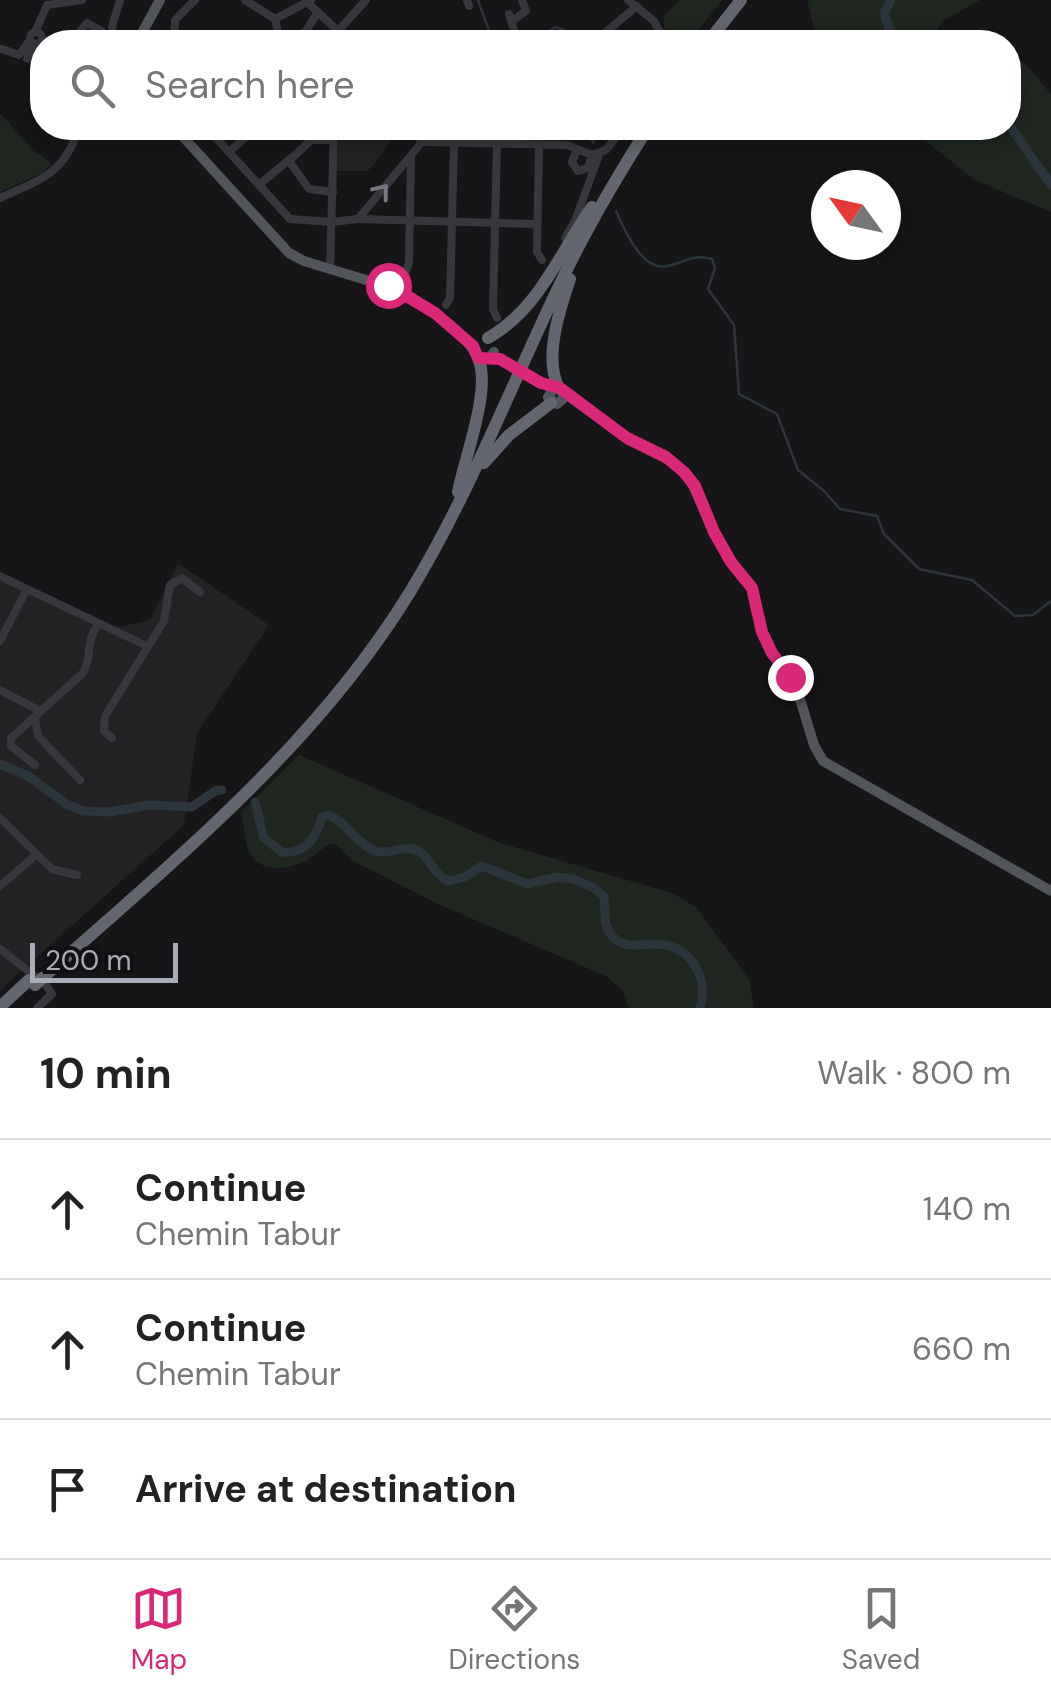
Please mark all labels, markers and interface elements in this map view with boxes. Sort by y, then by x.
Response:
search box [30,30,1021,140]
icon: search [65,58,120,113]
text: Search here [145,60,355,110]
north arrow [811,170,901,260]
one-way arrow [370,184,388,202]
route start [366,263,412,309]
route end [768,655,814,701]
scale bar [30,938,178,983]
text: 200 m [45,942,132,979]
text: 10 min [40,1046,172,1101]
text: Walk · 800 m [817,1052,1011,1094]
text: Continue [135,1163,306,1213]
icon: ahead [40,1182,95,1237]
text: 140 m [923,1188,1011,1230]
text: Chemin Tabur [135,1213,341,1255]
text: Continue [135,1303,306,1353]
icon: ahead [40,1322,95,1377]
text: 660 m [912,1328,1011,1370]
text: Chemin Tabur [135,1353,341,1395]
icon: arrive [40,1462,95,1517]
text: Arrive at destination [135,1464,517,1514]
tab: Map [131,1581,187,1678]
tab: Directions [449,1581,580,1678]
tab: Saved [842,1581,920,1678]

